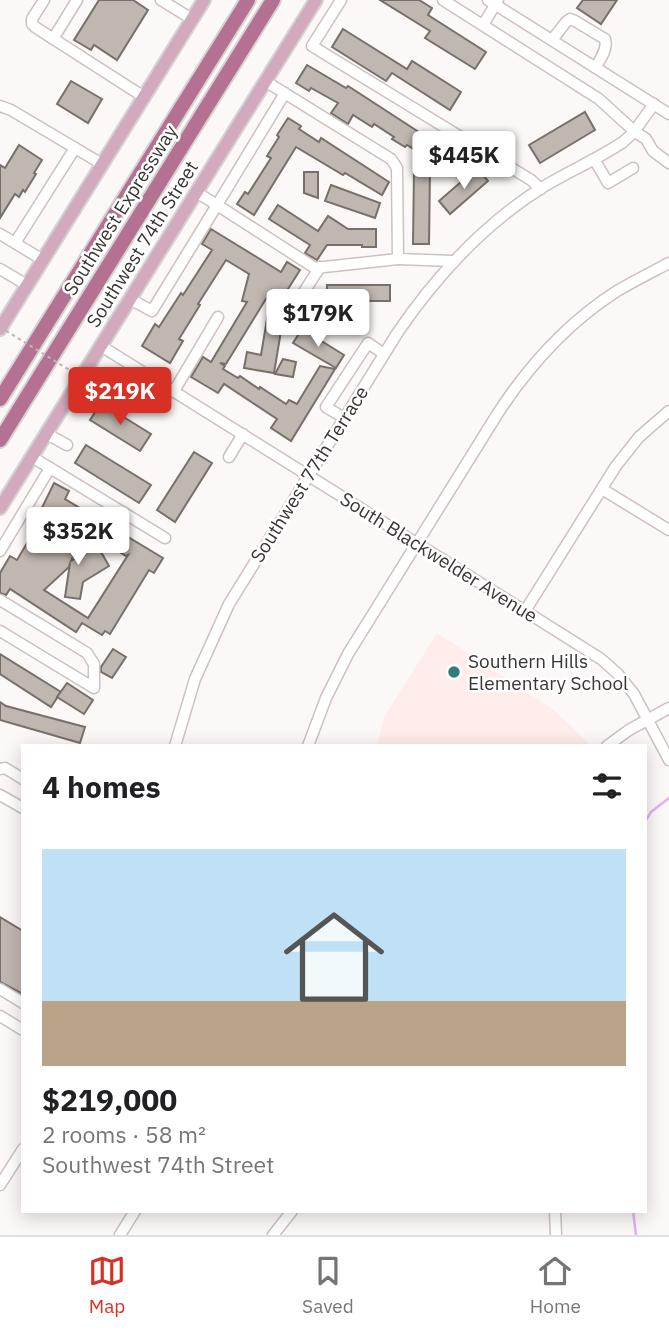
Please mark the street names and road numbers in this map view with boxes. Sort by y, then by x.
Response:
street label: Southwest Expressway [58,120,182,300]
street label: Southwest 74th Street [81,156,203,332]
street label: Southwest 77th Terrace [245,381,373,567]
street label: South Blackwelder Avenue [336,486,542,628]

